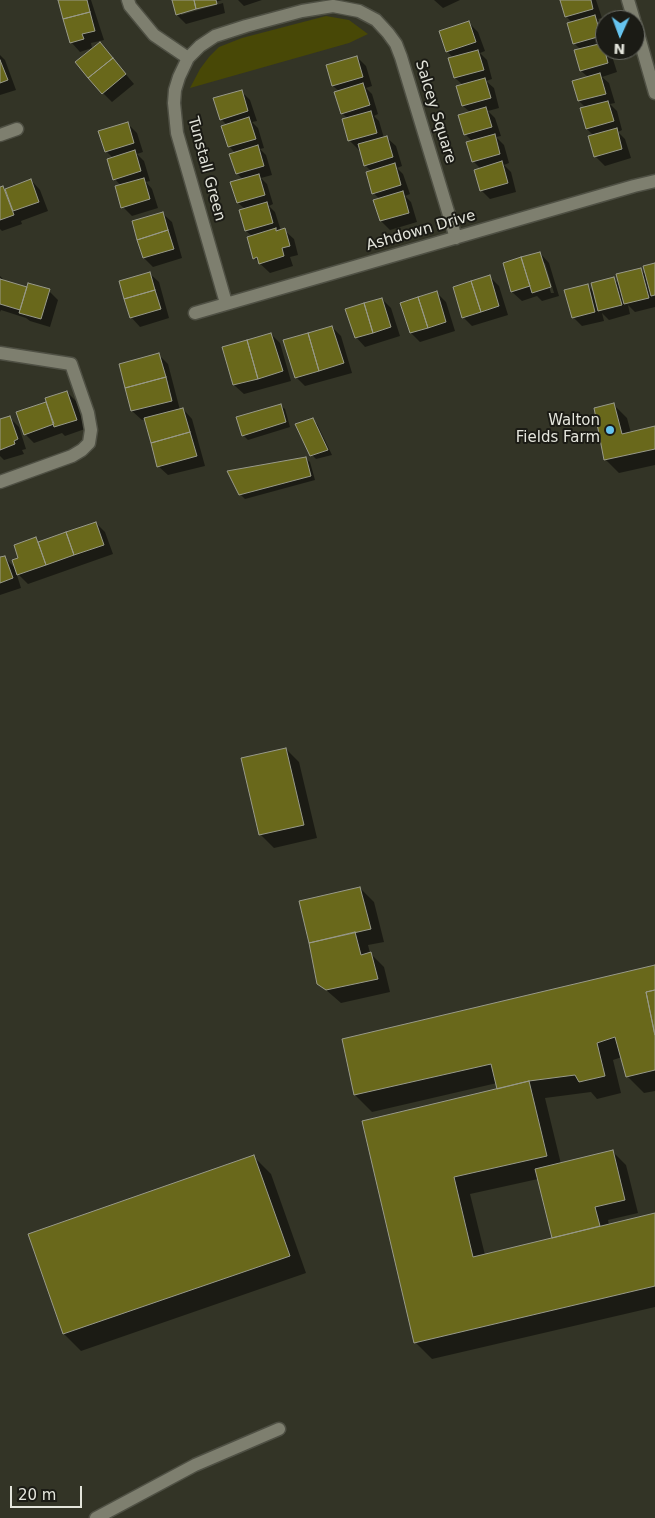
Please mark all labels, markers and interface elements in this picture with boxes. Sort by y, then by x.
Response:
north arrow [595,10,645,60]
text: N [613,41,626,57]
street label: Salcey Square [411,58,459,166]
street label: Tunstall Green [183,115,229,223]
street label: Ashdown Drive [364,207,478,255]
place label: Walton Fields Farm [516,412,600,447]
marker: Walton Fields Farm [604,424,616,436]
scale bar [12,1476,85,1508]
text: 20 m [18,1486,56,1504]

